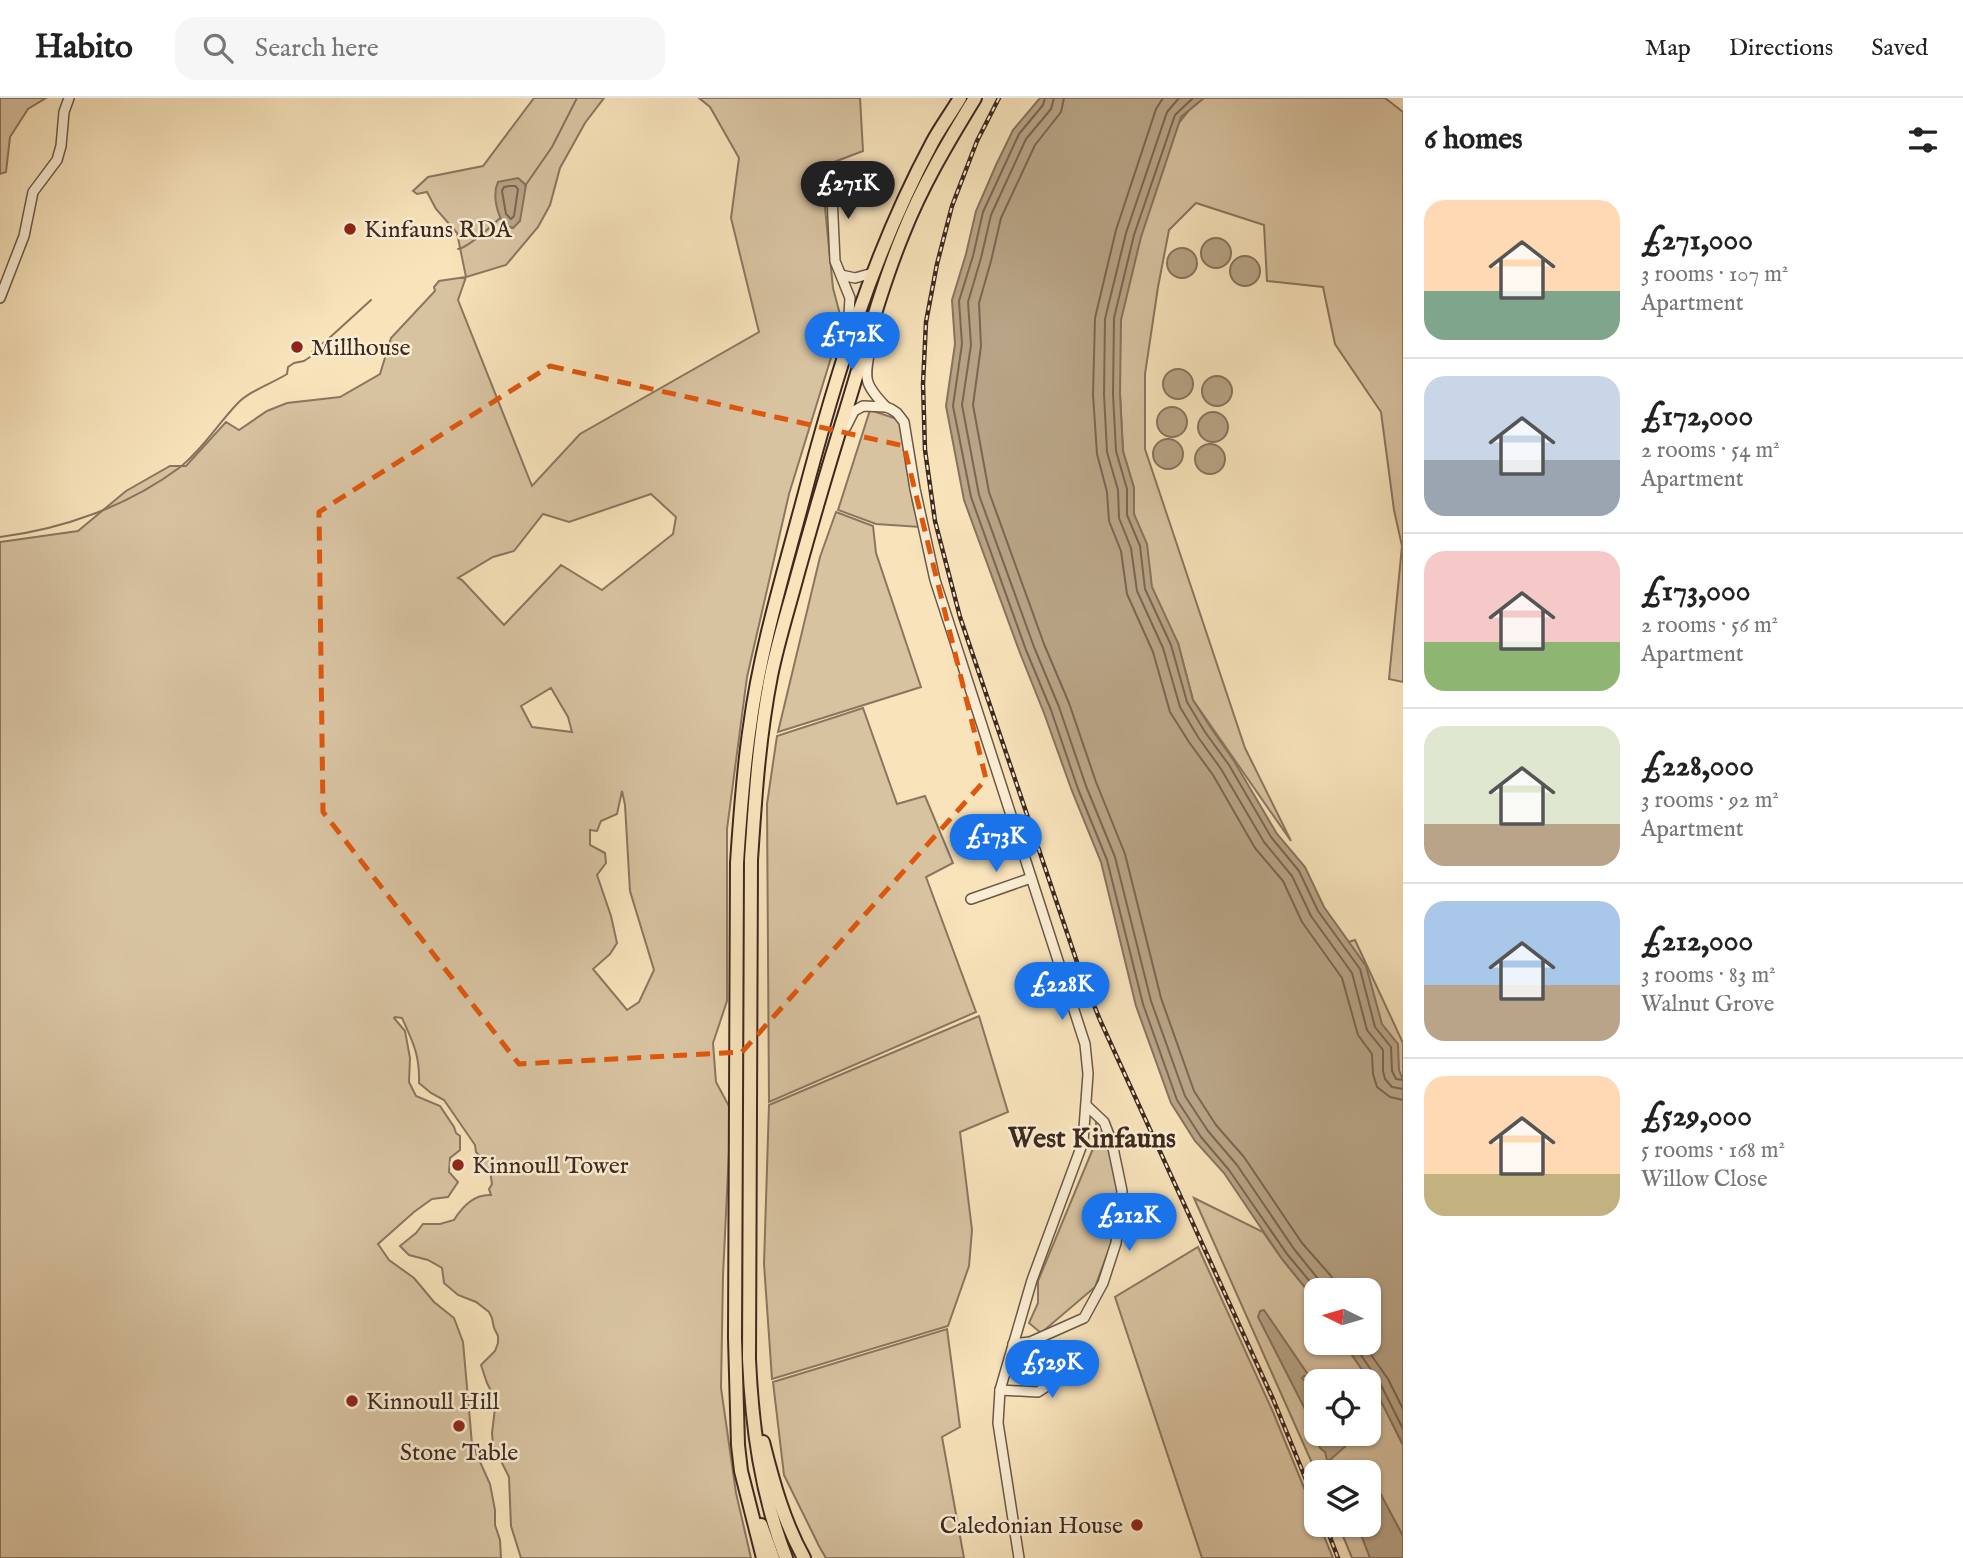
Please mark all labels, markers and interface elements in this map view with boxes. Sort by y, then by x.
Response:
search box [175,17,665,80]
text: Habito [35,27,133,69]
icon: search [199,29,237,67]
text: Search here [255,32,379,65]
text: Map [1645,33,1691,64]
text: Directions [1729,33,1833,64]
text: Saved [1871,33,1928,64]
text: 6 homes [1424,121,1523,159]
icon: filters [1904,121,1942,159]
pin: £271K [799,162,897,221]
text: £271K [817,169,879,198]
place label: Kinfauns RDA [364,215,512,246]
marker: Kinfauns RDA [342,221,358,237]
text: £271,000 [1641,222,1753,260]
icon: home [1480,228,1564,312]
text: 3 rooms · 107 m² [1641,260,1789,289]
text: Apartment [1641,289,1744,318]
pin: £172K [803,313,901,372]
text: £172K [821,320,883,349]
place label: Millhouse [311,333,411,364]
marker: Millhouse [289,339,305,355]
text: £172,000 [1641,398,1753,436]
icon: home [1480,404,1564,488]
text: 2 rooms · 54 m² [1641,436,1780,465]
text: Apartment [1641,465,1744,494]
text: £173,000 [1641,573,1750,611]
icon: home [1480,579,1564,663]
text: 2 rooms · 56 m² [1641,611,1778,640]
text: Apartment [1641,640,1744,669]
text: £228,000 [1641,748,1754,786]
icon: home [1480,754,1564,838]
text: 3 rooms · 92 m² [1641,786,1779,815]
pin: £173K [947,814,1045,874]
text: Apartment [1641,815,1744,844]
text: £173K [966,822,1026,851]
text: £212,000 [1641,923,1753,961]
icon: home [1480,929,1564,1013]
text: 3 rooms · 83 m² [1641,961,1776,990]
pin: £228K [1013,962,1111,1022]
text: £228K [1030,970,1094,999]
text: Walnut Grove [1641,990,1774,1019]
text: £529,000 [1641,1098,1752,1136]
icon: home [1480,1104,1564,1188]
district label: West Kinfauns [1007,1122,1176,1157]
text: 5 rooms · 168 m² [1641,1136,1785,1165]
place label: Kinnoull Tower [472,1151,629,1182]
marker: Kinnoull Tower [450,1157,466,1173]
text: Willow Close [1641,1165,1767,1194]
pin: £212K [1080,1194,1178,1253]
text: £212K [1098,1201,1160,1230]
north arrow [1304,1278,1381,1354]
map controls [1304,1278,1381,1537]
pin: £529K [1003,1340,1101,1400]
text: £529K [1021,1348,1083,1377]
button: locate [1304,1369,1381,1446]
place label: Kinnoull Hill [366,1387,500,1418]
marker: Kinnoull Hill [344,1393,360,1409]
marker: Stone Table [451,1418,467,1434]
place label: Stone Table [400,1438,518,1469]
button: layers [1304,1460,1381,1537]
place label: Caledonian House [940,1511,1123,1542]
marker: Caledonian House [1129,1517,1145,1533]

